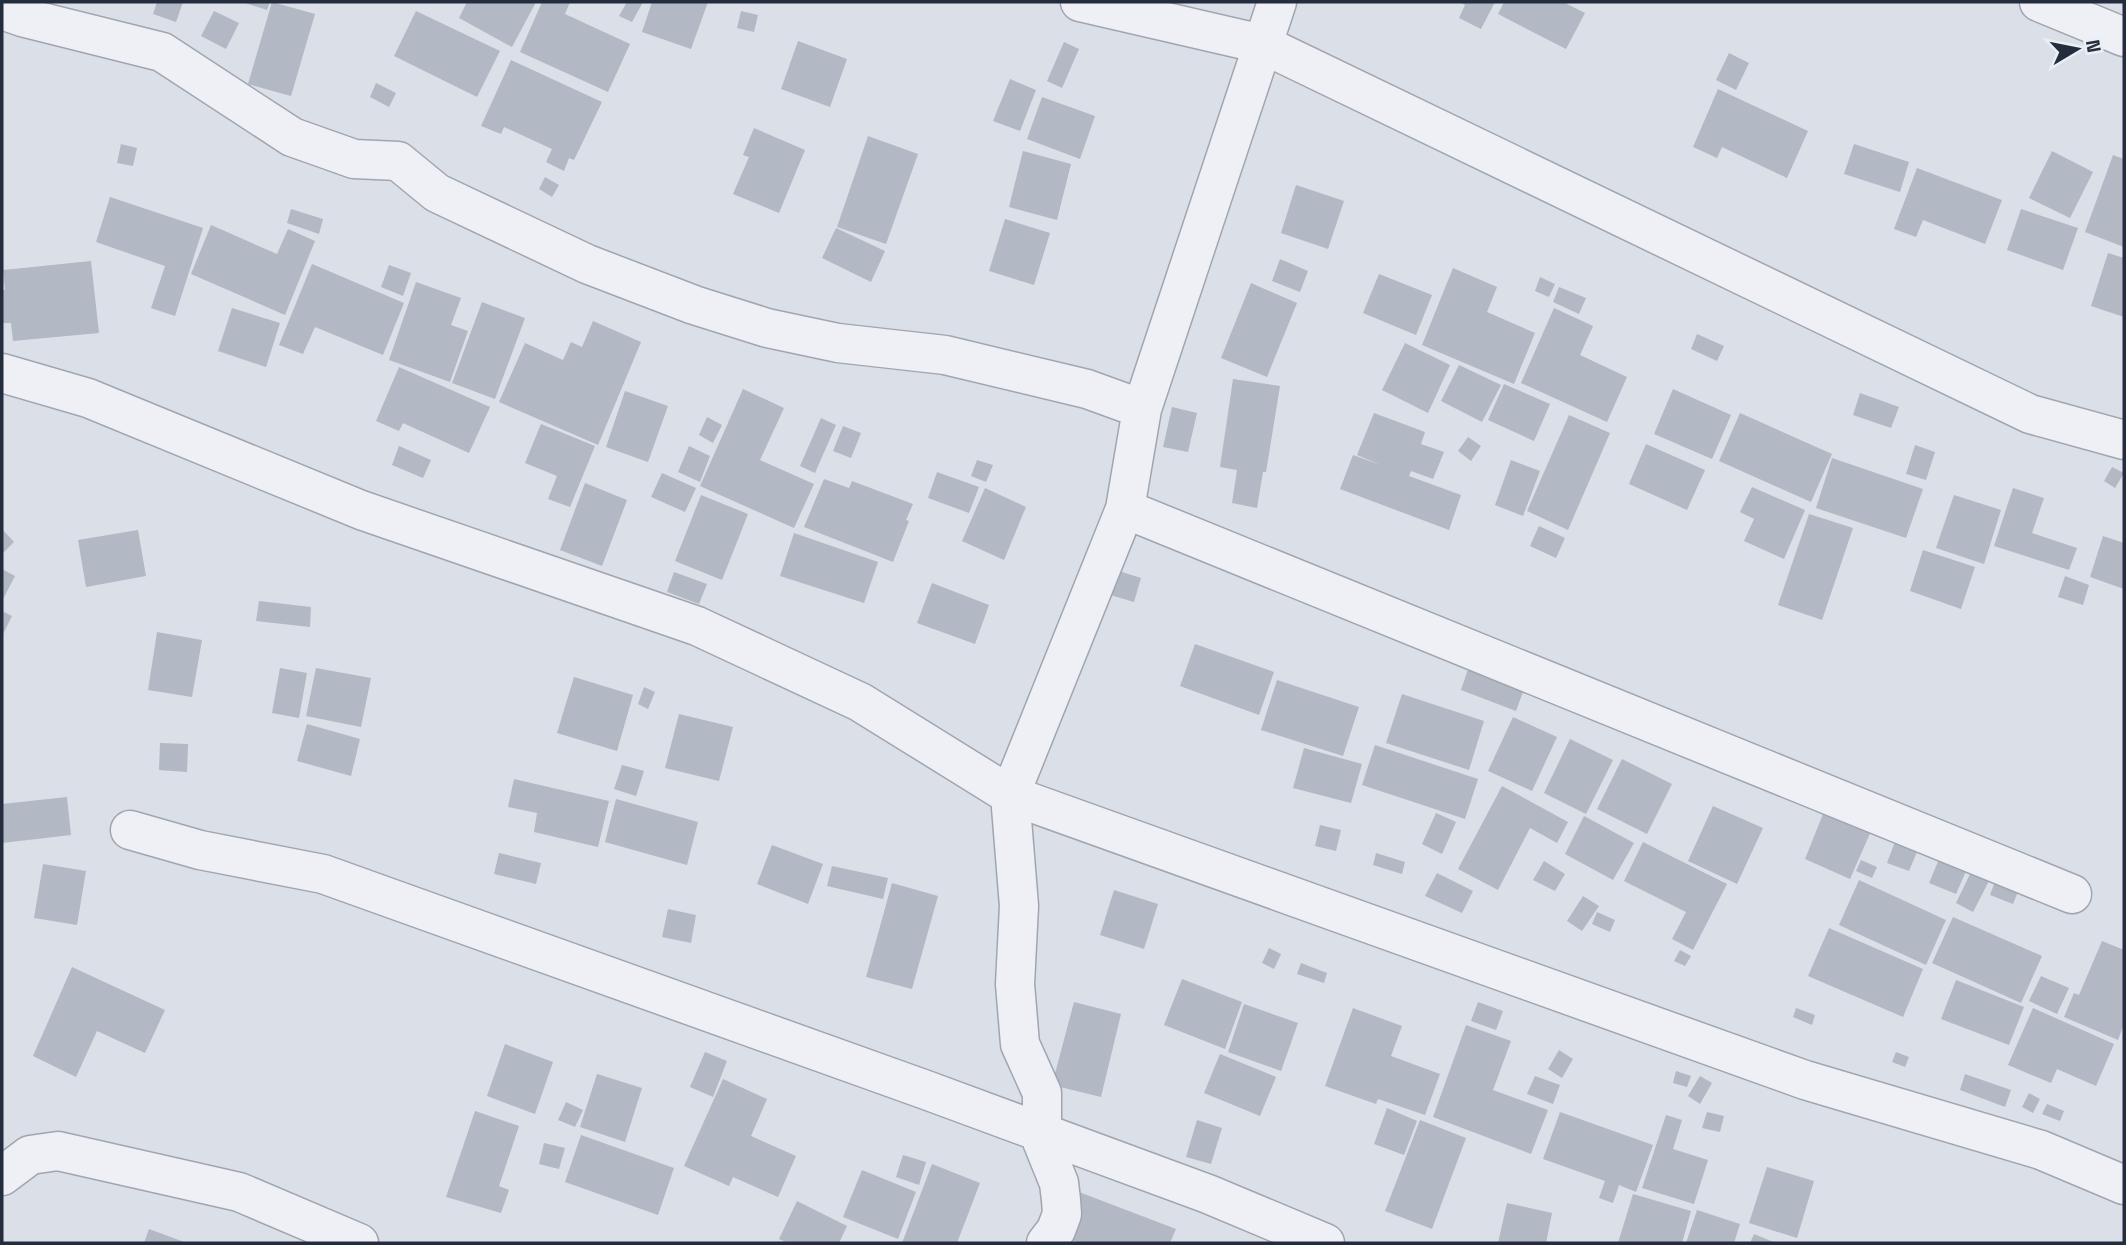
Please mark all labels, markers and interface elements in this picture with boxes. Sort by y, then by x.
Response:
north arrow [2042,14,2112,84]
text: N [2080,38,2107,55]

